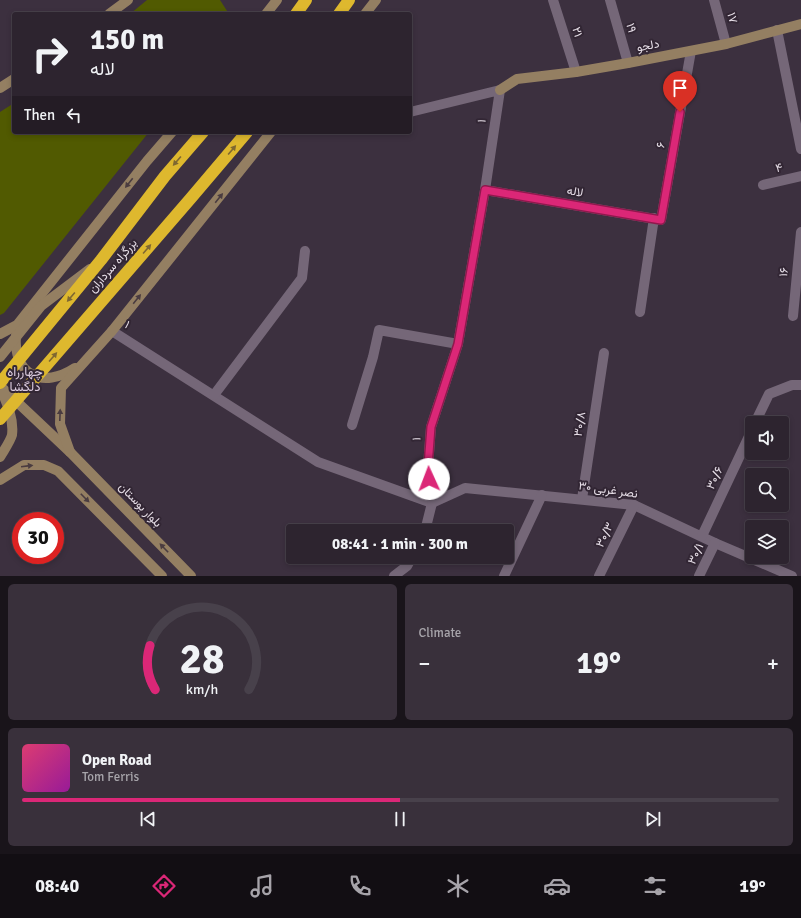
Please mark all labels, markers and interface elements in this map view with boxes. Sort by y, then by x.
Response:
street label: ۱۷ [723,11,741,25]
street label: ۱۹ [623,21,639,35]
text: 150 m [90,23,164,57]
street label: ۲۱ [568,25,586,39]
icon: right [24,28,76,80]
street label: دلجو [635,36,661,56]
text: لاله [90,58,115,80]
pin [663,71,697,112]
icon: arrive [669,77,691,99]
icon: left [63,104,85,126]
text: Then [24,106,55,124]
street label: ۱ [474,118,490,124]
street label: ۶ [653,141,669,149]
one-way arrow [227,145,236,155]
one-way arrow [173,156,182,167]
street label: ۴ [774,160,784,176]
one-way arrow [125,178,134,189]
street label: لاله [566,183,584,201]
one-way arrow [215,193,223,204]
street label: بزرگراه سرداران [85,236,141,296]
one-way arrow [143,243,152,254]
street label: ۱۶ [776,267,792,277]
one-way arrow [67,291,76,302]
one-way arrow [133,294,142,305]
street label: ۱ [122,318,132,332]
one-way arrow [48,352,57,363]
district label: چهارراه دلگشا [7,364,43,395]
one-way arrow [57,408,63,421]
street label: ۳۰/۸ [571,410,589,438]
map controls [745,416,789,564]
button: sound [745,416,789,460]
street label: ۱ [409,437,425,441]
position arrow [408,458,450,500]
one-way arrow [21,463,34,469]
street label: ۳۰/۶ [703,464,727,492]
button: search [745,468,789,512]
street label: نصر غربی ۳۰ [577,478,639,502]
street label: بلوار بوستان [115,479,165,531]
one-way arrow [80,493,90,503]
speed limit sign: 30 [12,512,64,564]
street label: ۳۰/۳ [593,520,617,550]
button: layers [745,520,789,564]
text: 08:41 · 1 min · 300 m [332,535,468,553]
street label: ۳۰/۱ [685,541,707,567]
one-way arrow [159,543,169,553]
text: Climate [419,625,461,641]
text: 28 [180,634,225,685]
text: 19° [577,645,621,682]
text: − [419,650,430,677]
text: + [767,650,779,677]
text: km/h [186,681,218,698]
text: Open Road [82,751,152,769]
text: Tom Ferris [82,769,139,785]
icon: previous [137,808,159,830]
icon: pause [389,808,411,830]
icon: next [642,808,664,830]
icon: directions [150,872,178,900]
icon: music [248,872,276,900]
icon: phone [346,872,374,900]
icon: climate [444,872,472,900]
icon: car [543,872,571,900]
icon: filters [641,872,669,900]
text: 08:40 [35,875,79,897]
text: 19° [739,875,766,897]

